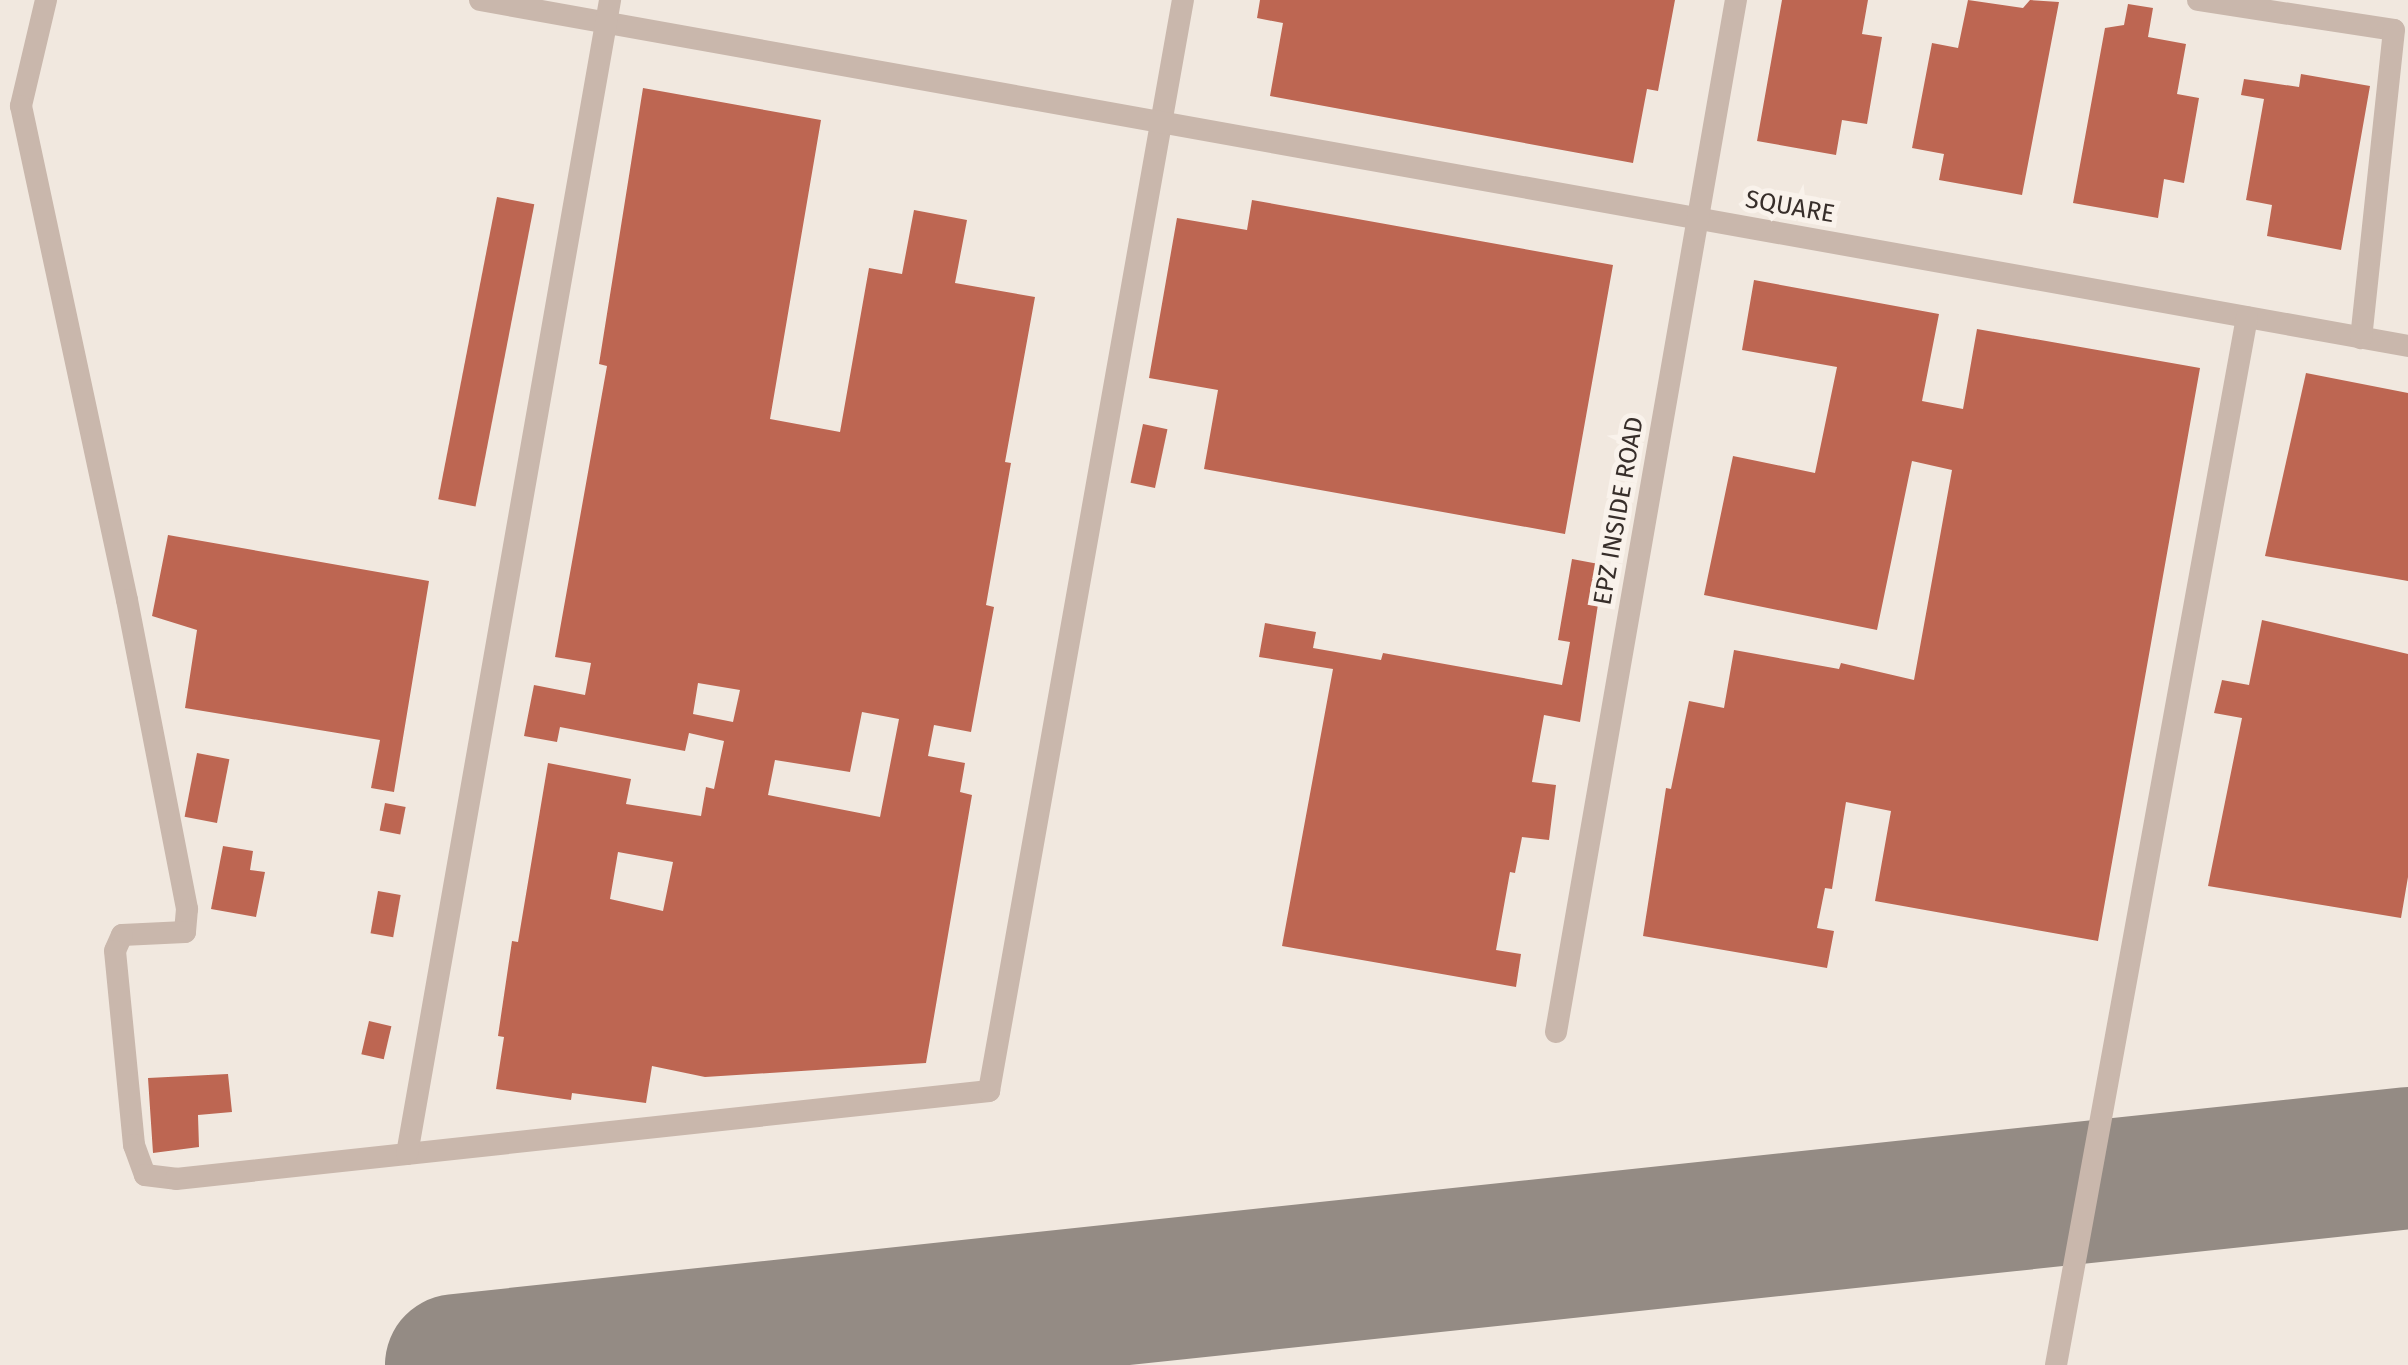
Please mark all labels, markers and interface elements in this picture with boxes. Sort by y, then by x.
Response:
street label: SQUARE [1743,184,1837,230]
street label: EPZ INSIDE ROAD [1588,415,1650,607]

